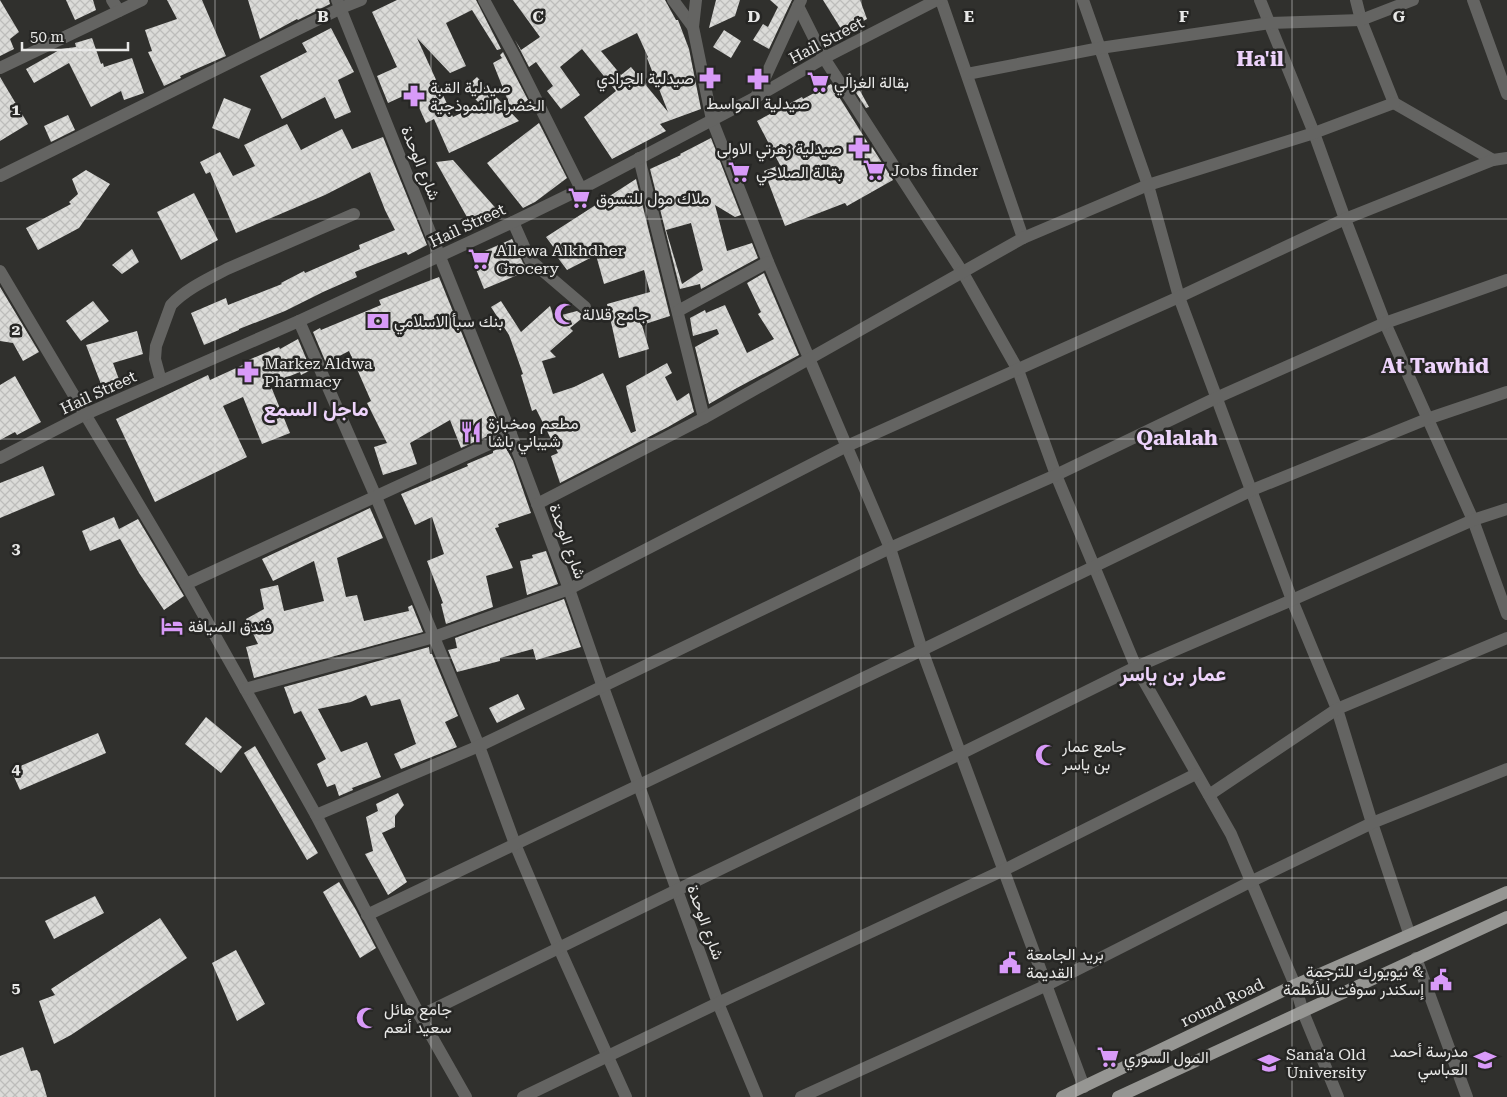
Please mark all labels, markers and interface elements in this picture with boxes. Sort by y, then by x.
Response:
text: B [317,7,329,26]
text: C [532,7,544,26]
text: D [748,7,761,26]
text: E [964,7,974,26]
text: F [1179,7,1189,26]
text: G [1393,7,1406,26]
street label: Hail Street [786,13,867,68]
scale bar [22,20,129,52]
text: 50 m [30,28,65,46]
district label: Ha'il [1236,47,1284,71]
pharmacy icon: صيدلية الجرادي [697,65,723,91]
pharmacy icon: صيدلية المواسط [745,66,771,92]
place label: صيدلية الجرادي [597,69,694,92]
supermarket icon: بقالة الغزالي [805,69,831,95]
place label: بقالة الغزالي [834,73,909,96]
place label: صيدلية القبة الخضراء النموذجية [430,78,545,116]
pharmacy icon: صيدلية القبة الخضراء النموذجية [401,83,427,109]
place label: صيدلية المواسط [706,94,810,114]
text: 1 [12,100,21,119]
street label: شارع الوحدة [395,123,444,204]
pharmacy icon: صيدلية زهرتي الاولى [846,135,872,161]
place label: صيدلية زهرتي الاولى [717,139,842,162]
supermarket icon: Jobs finder [861,157,887,183]
supermarket icon: بقالة الصلاحي [726,159,752,185]
place label: Jobs finder [891,161,979,180]
place label: بقالة الصلاحي [756,163,843,186]
supermarket icon: ملاك مول للتسوق [566,185,592,211]
place label: ملاك مول للتسوق [596,189,709,209]
street label: Hail Street [426,200,508,251]
place label: Allewa Alkhdher Grocery [496,241,624,278]
supermarket icon: Allewa Alkhdher Grocery [466,246,492,272]
mosque icon: جامع قلالة [552,301,578,327]
place label: جامع قلالة [582,305,649,326]
bank icon: بنك سبأ الاسلامي [365,308,391,334]
place label: بنك سبأ الاسلامي [394,312,503,335]
text: 2 [12,320,21,339]
place label: Markez Aldwa Pharmacy [264,354,373,391]
district label: At Tawhid [1381,354,1489,378]
pharmacy icon: Markez Aldwa Pharmacy [235,359,261,385]
street label: Hail Street [57,367,139,418]
district label: ماجل السمع [263,397,369,423]
place label: مطعم ومخبازة شيباني باشا [488,414,579,455]
restaurant icon: مطعم ومخبازة شيباني باشا [458,419,484,445]
district label: Qalalah [1136,426,1218,450]
street label: شارع الوحدة [543,501,590,582]
text: 3 [12,539,21,558]
hotel icon: فندق الضيافة [159,613,185,639]
place label: فندق الضيافة [188,617,272,636]
district label: عمار بن ياسر [1119,662,1226,687]
place label: جامع عمار بن ياسر [1061,737,1127,775]
mosque icon: جامع عمار بن ياسر [1033,742,1059,768]
text: 4 [12,759,21,778]
street label: شارع الوحدة [681,882,728,963]
place label: بريد الجامعة القديمة [1026,945,1104,982]
public building icon: بريد الجامعة القديمة [997,950,1023,976]
place label: نيويورك للترجمة & إسكندر سوفت للأنظمة [1283,962,1424,1000]
public building icon: نيويورك للترجمة & إسكندر سوفت للأنظمة [1428,967,1454,993]
street label: round Road [1178,974,1267,1031]
text: 5 [12,978,21,997]
place label: جامع هائل سعيد أنعم [384,1000,452,1038]
mosque icon: جامع هائل سعيد أنعم [354,1005,380,1031]
place label: مدرسة أحمد العباسي [1390,1042,1468,1083]
supermarket icon: المول السوري [1095,1044,1121,1070]
place label: Sana'a Old University [1286,1045,1367,1082]
school or university icon: مدرسة أحمد العباسي [1472,1047,1498,1073]
place label: المول السوري [1124,1048,1209,1071]
school or university icon: Sana'a Old University [1256,1050,1282,1076]

